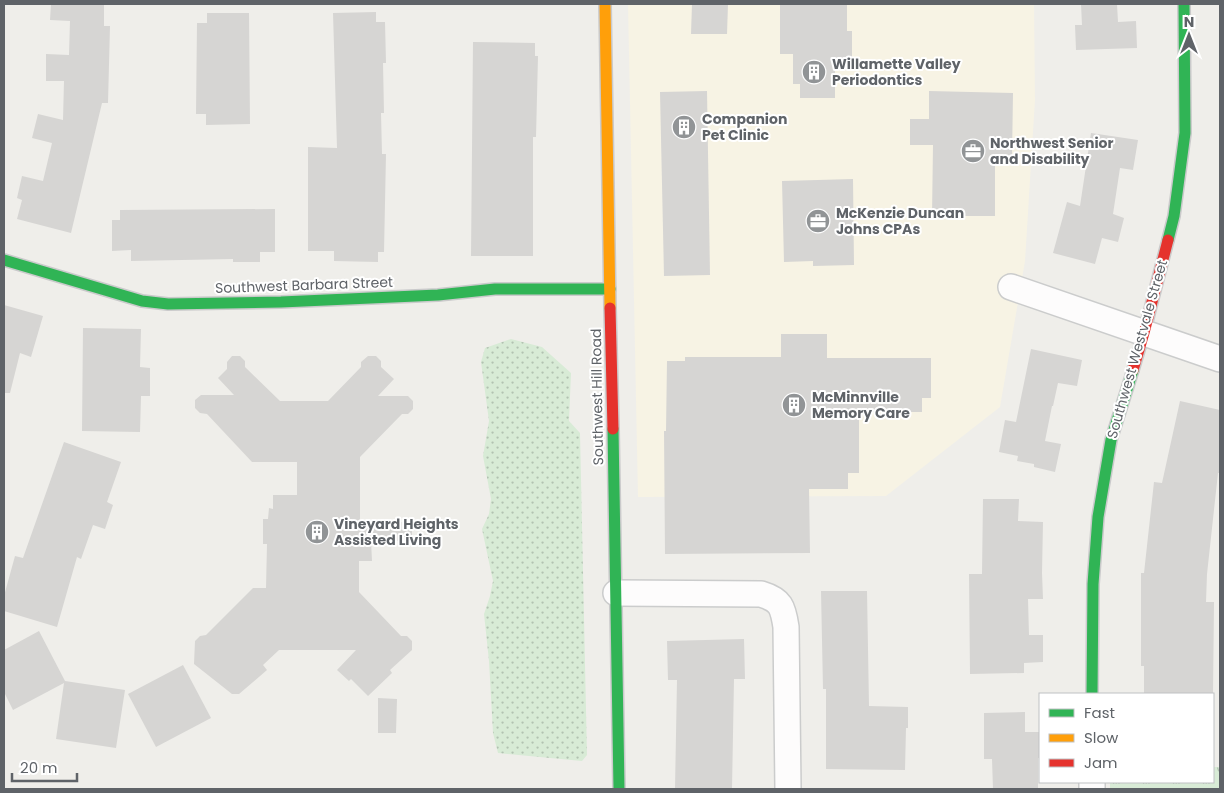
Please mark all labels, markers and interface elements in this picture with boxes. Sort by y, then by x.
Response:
north arrow [1164,10,1214,60]
text: N [1184,12,1194,32]
place label: Willamette Valley Periodontics [832,54,961,90]
building icon: Willamette Valley Periodontics [801,59,827,85]
place label: Companion Pet Clinic [702,109,787,145]
building icon: Companion Pet Clinic [671,114,697,140]
place label: Northwest Senior and Disability [990,133,1113,169]
office icon: Northwest Senior and Disability [960,138,986,164]
place label: McKenzie Duncan Johns CPAs [836,203,964,239]
office icon: McKenzie Duncan Johns CPAs [805,208,831,234]
street label: Southwest Westvale Street [1102,257,1172,441]
street label: Southwest Barbara Street [215,272,393,298]
street label: Southwest Hill Road [586,329,608,465]
place label: McMinnville Memory Care [812,387,910,423]
building icon: McMinnville Memory Care [781,392,807,418]
place label: Vineyard Heights Assisted Living [334,514,459,550]
building icon: Vineyard Heights Assisted Living [304,519,330,545]
legend [1039,693,1214,783]
text: Fast [1084,702,1115,723]
text: Slow [1084,727,1119,748]
scale bar [12,750,78,782]
text: Jam [1084,752,1118,773]
text: 20 m [20,757,58,778]

